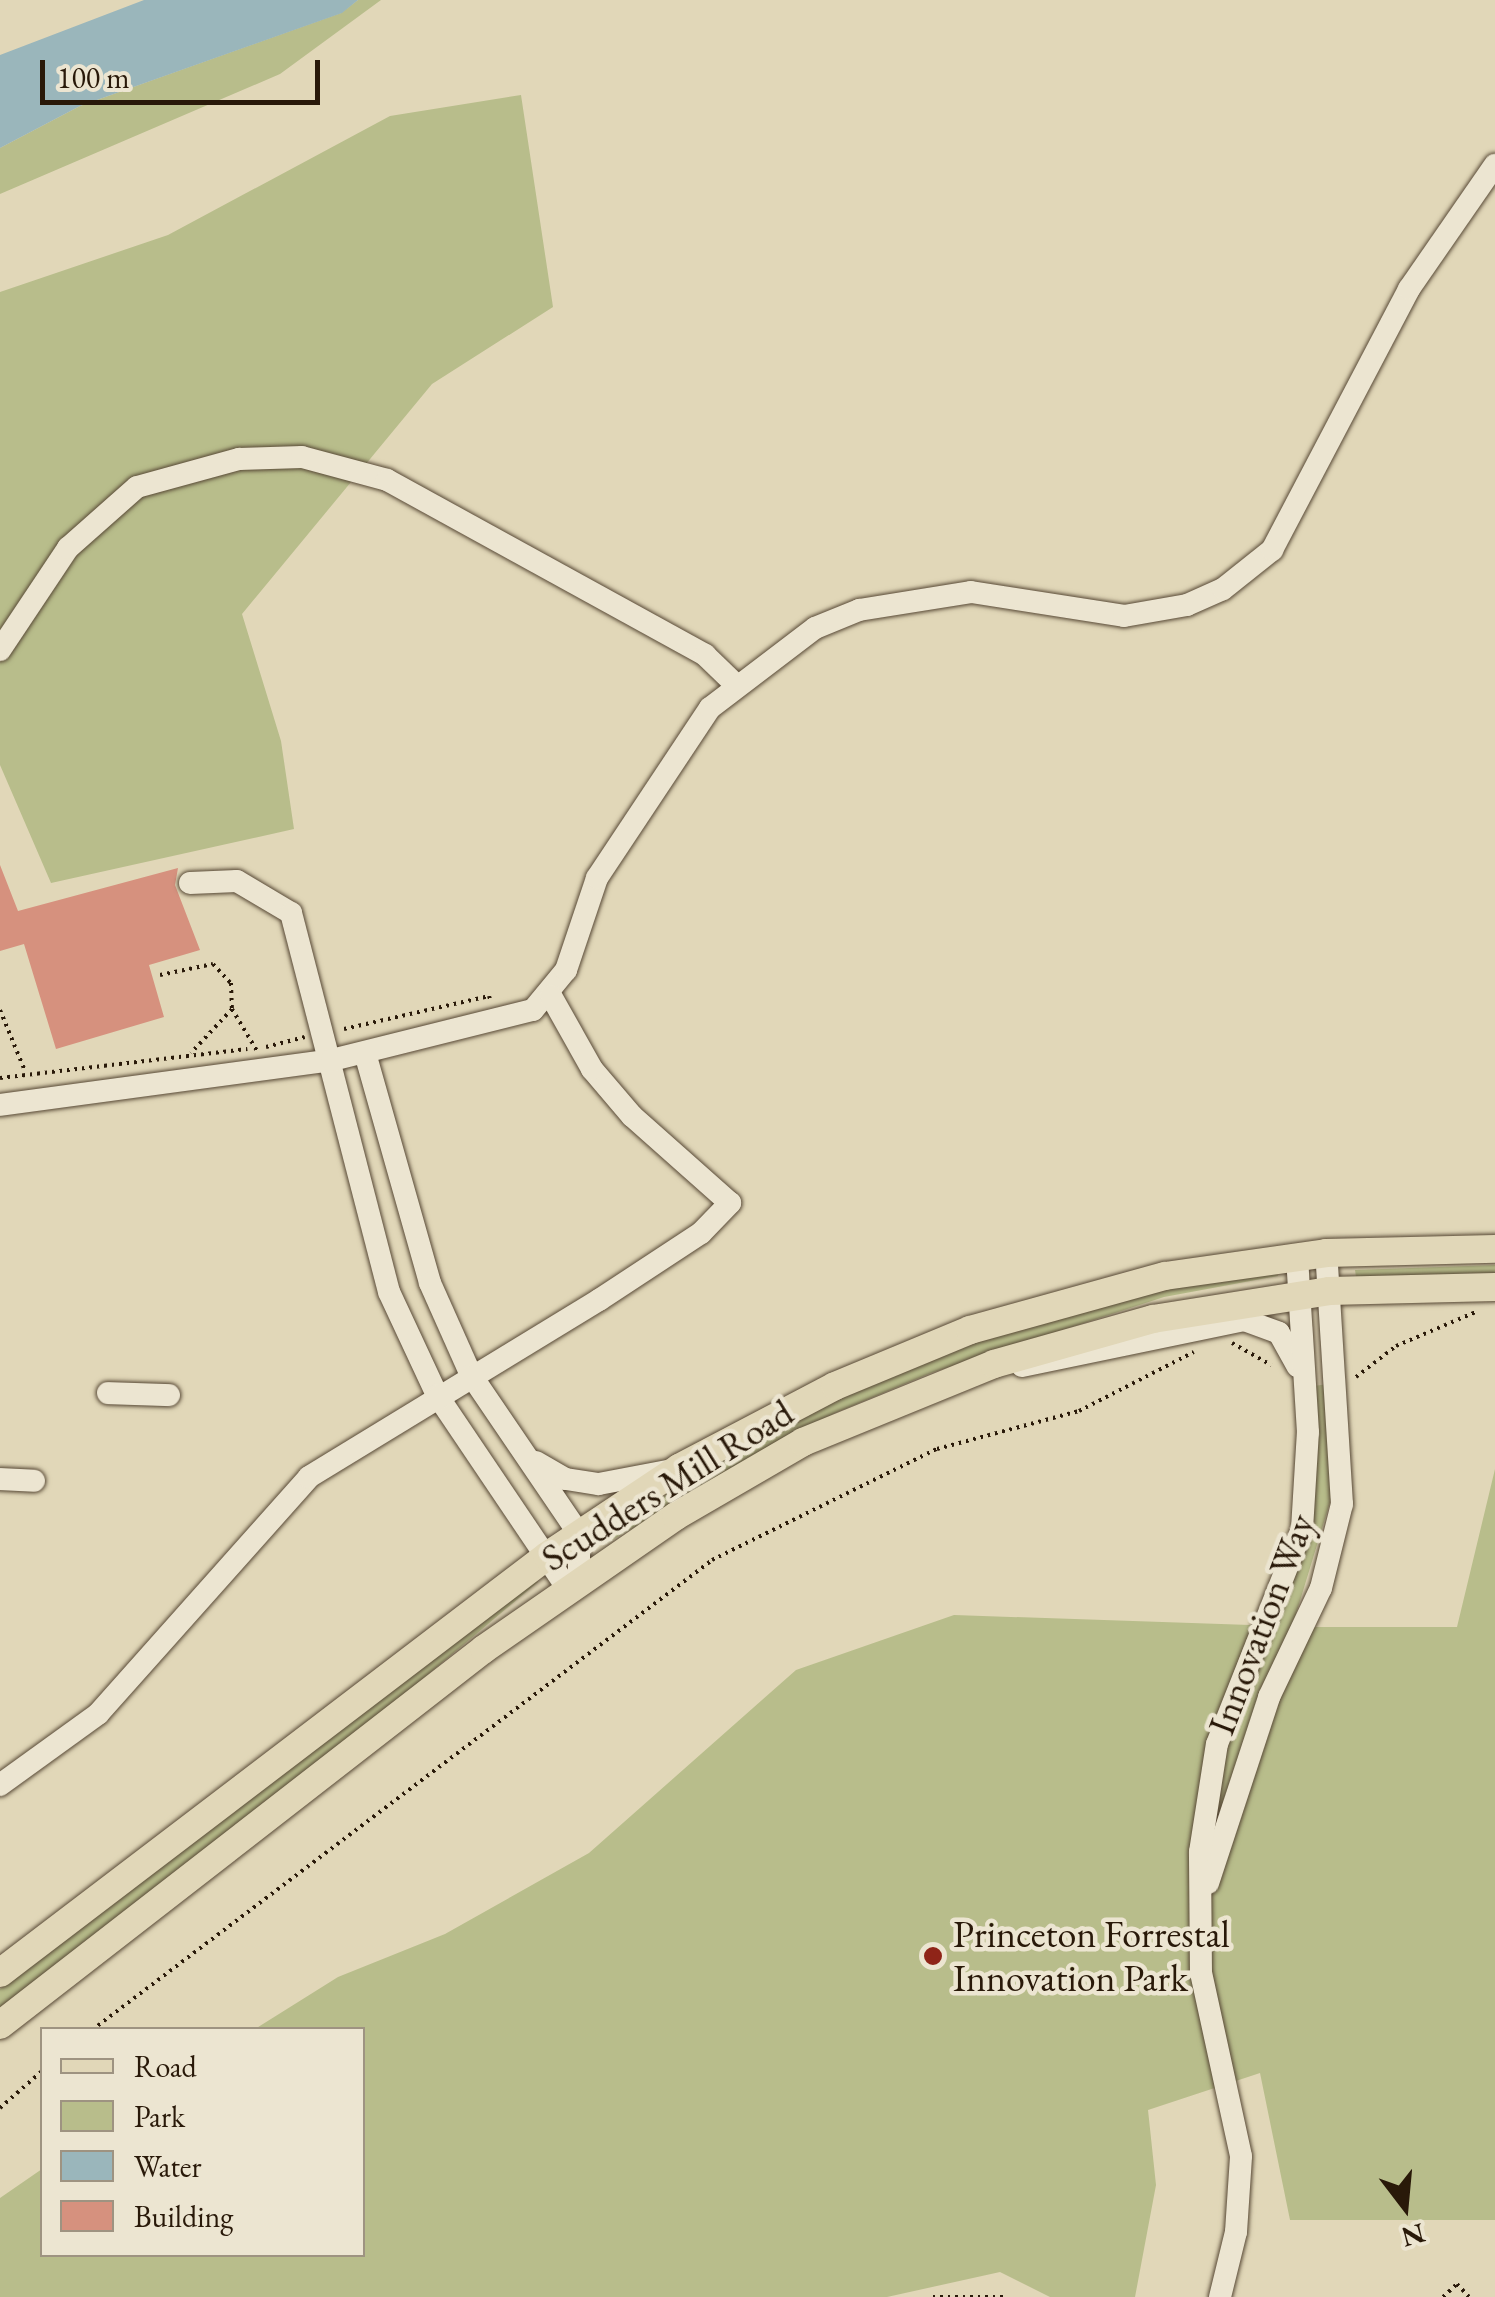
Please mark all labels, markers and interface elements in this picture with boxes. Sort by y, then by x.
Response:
scale bar [45,40,325,102]
text: 100 m [57,58,130,97]
street label: Scudders Mill Road [533,1389,801,1581]
street label: Innovation Way [1198,1507,1324,1741]
place label: Princeton Forrestal Innovation Park [953,1911,1230,2000]
marker: Princeton Forrestal Innovation Park [922,1945,944,1967]
legend [40,2027,365,2257]
text: Road [134,2047,197,2086]
text: Park [134,2097,185,2136]
text: Water [134,2147,202,2186]
north arrow [1355,2157,1455,2257]
text: Building [134,2197,233,2236]
text: N [1397,2215,1429,2256]

